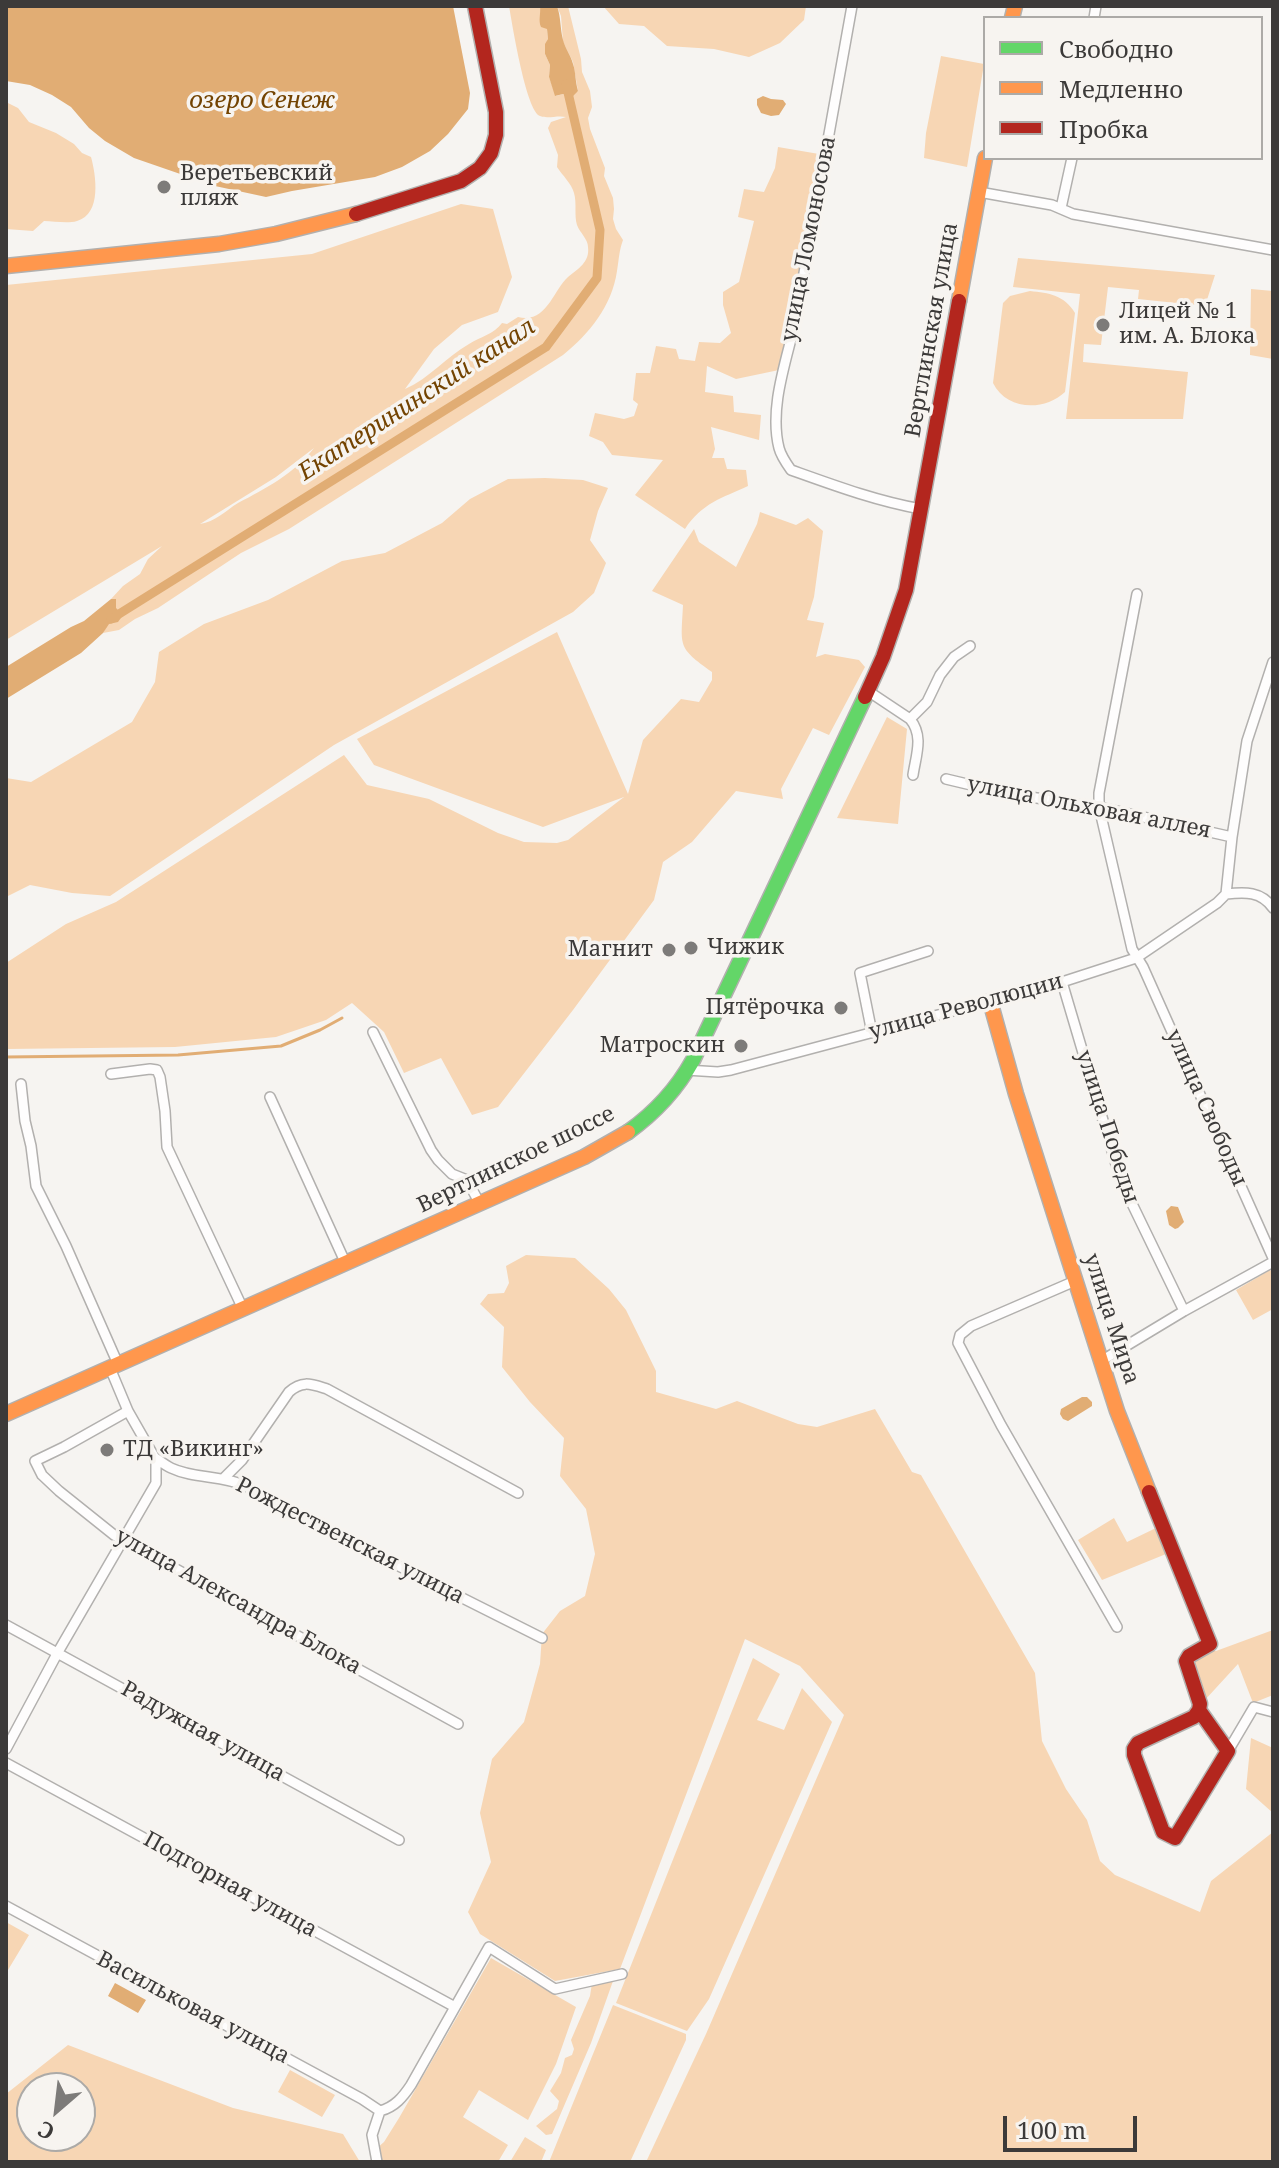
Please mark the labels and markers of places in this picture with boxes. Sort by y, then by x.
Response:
place label: Веретьевский пляж [180,161,333,212]
marker: Веретьевский пляж [155,178,173,196]
place label: Лицей № 1 им. А. Блока [1119,299,1256,350]
marker: Лицей № 1 им. А. Блока [1094,316,1112,334]
place label: Чижик [707,935,784,961]
place label: Магнит [568,937,653,963]
marker: Чижик [682,939,700,957]
marker: Магнит [660,941,678,959]
place label: Пятёрочка [706,995,825,1021]
marker: Пятёрочка [832,999,850,1017]
place label: Матроскин [600,1033,725,1059]
marker: Матроскин [732,1037,750,1055]
place label: ТД «Викинг» [123,1437,264,1463]
marker: ТД «Викинг» [98,1441,116,1459]

